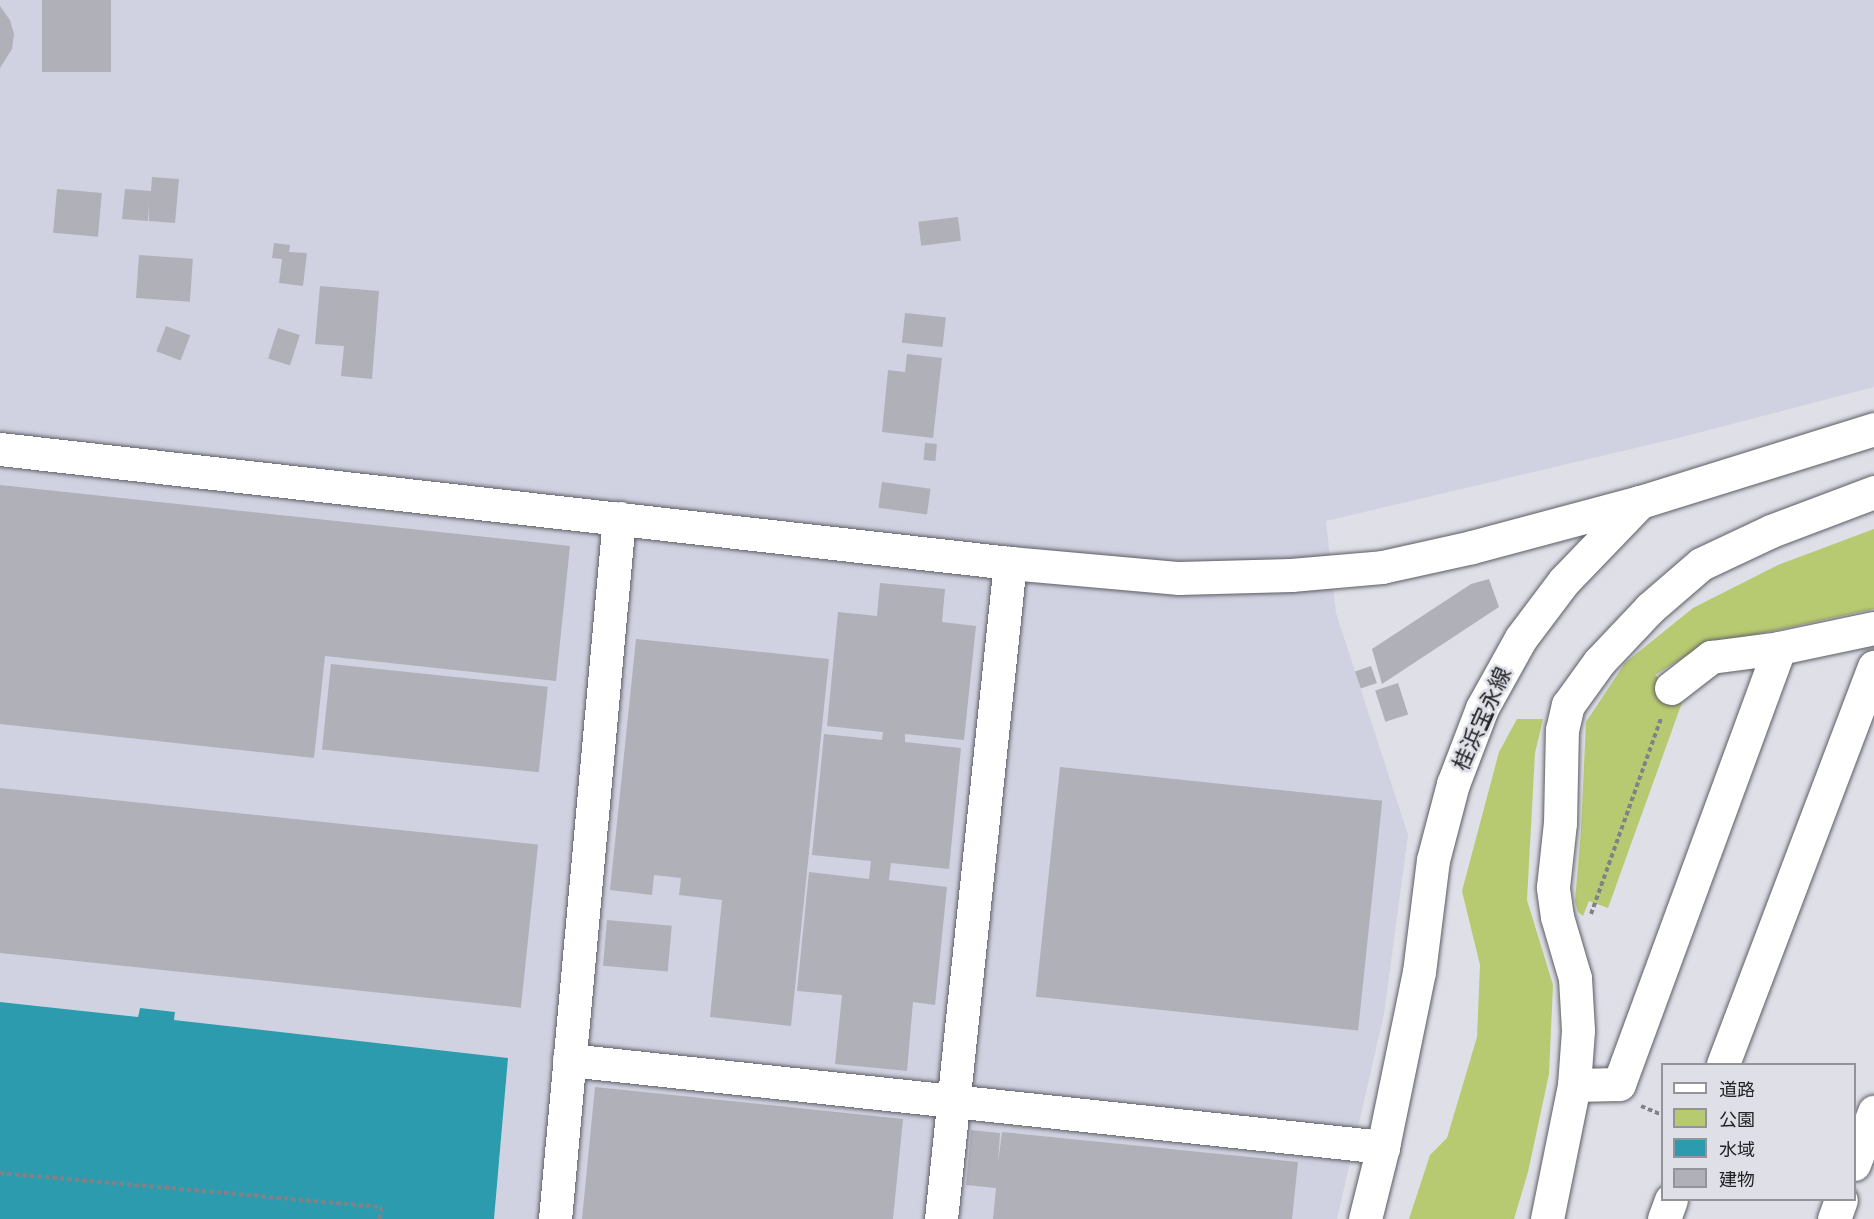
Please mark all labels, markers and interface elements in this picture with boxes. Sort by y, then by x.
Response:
street label: 桂浜宝永線 [1448,663,1516,775]
legend [1661,1063,1856,1201]
text: 道路 [1719,1078,1755,1101]
text: 公園 [1719,1108,1755,1131]
text: 水域 [1719,1138,1755,1161]
text: 建物 [1719,1168,1755,1191]

